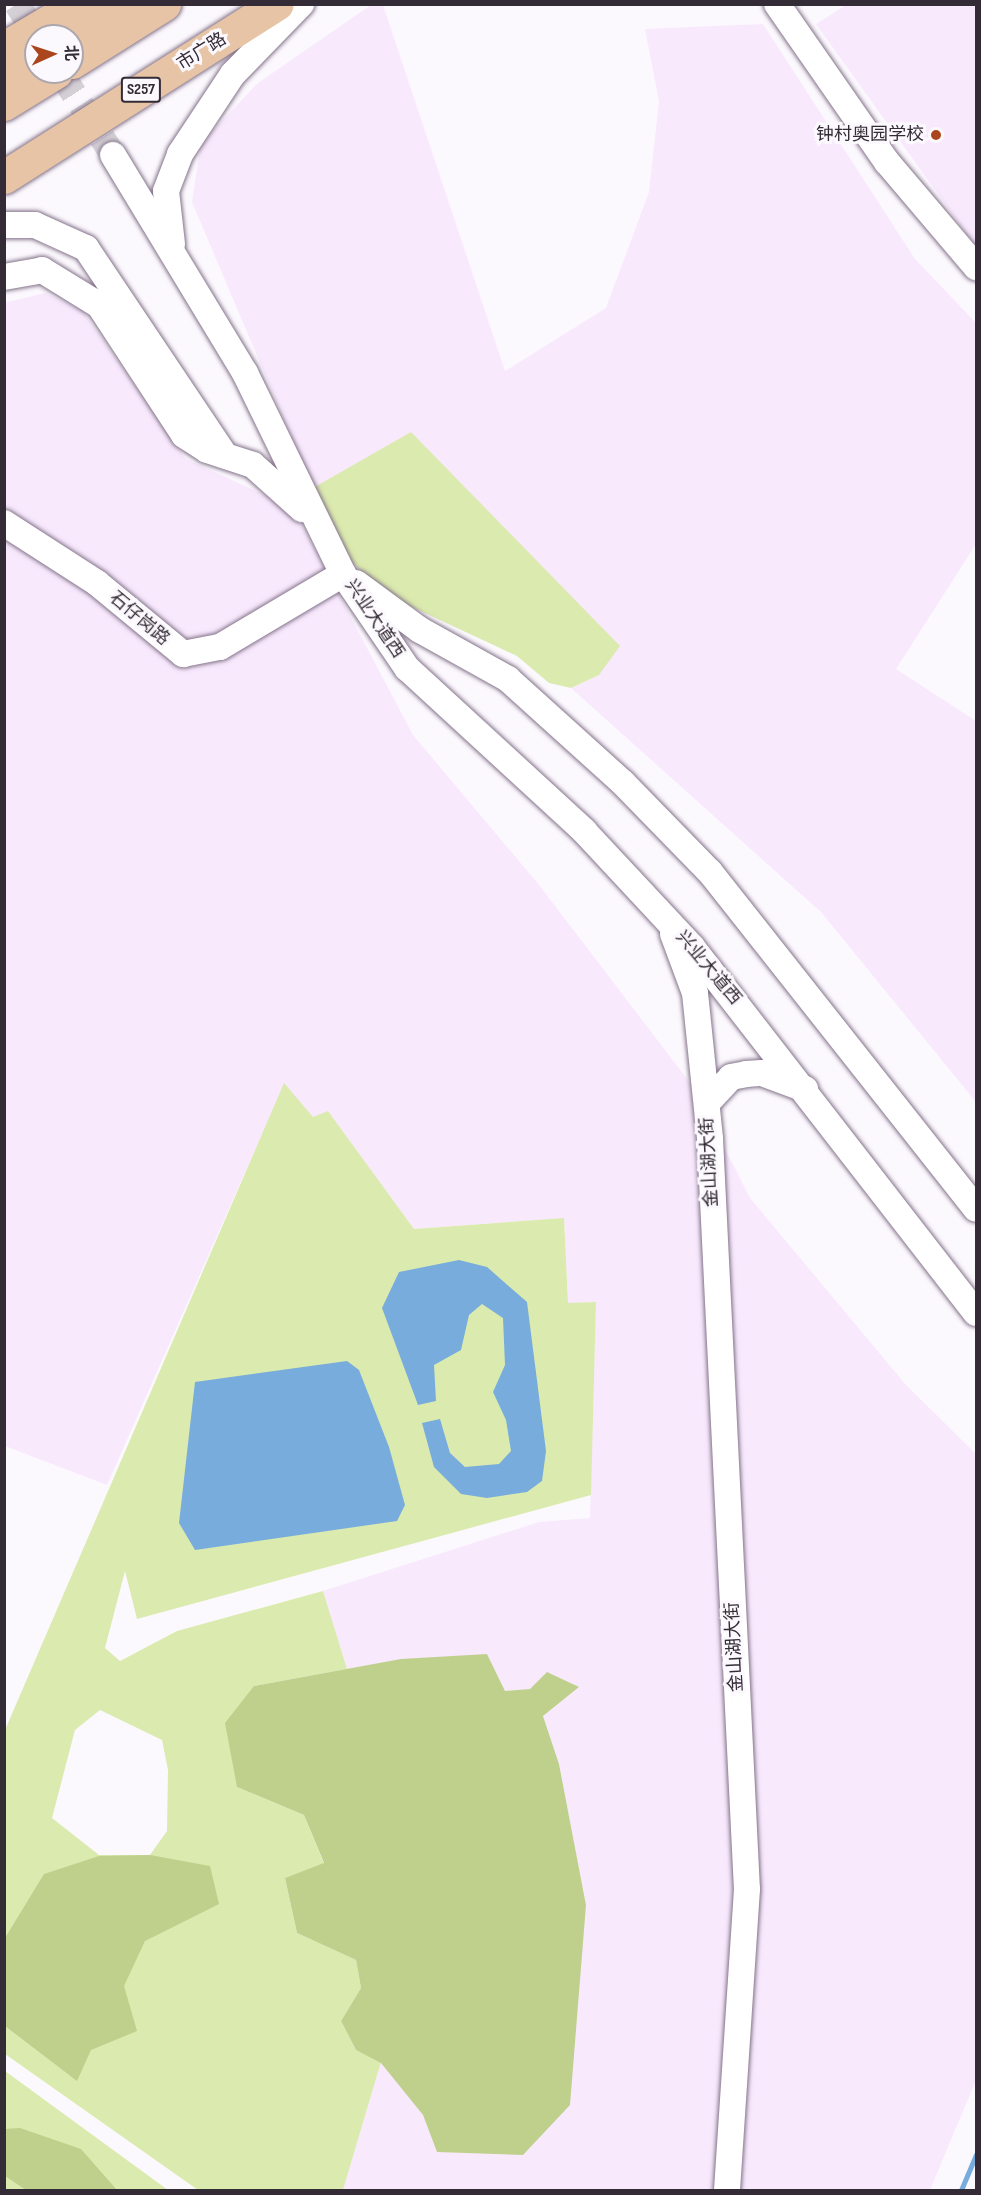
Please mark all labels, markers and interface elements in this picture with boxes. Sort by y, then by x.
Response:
north arrow [24,24,84,84]
street label: 市广路 [173,29,231,75]
text: 北 [61,45,80,62]
road number: S257 [120,77,162,103]
place label: 钟村奥园学校 [816,124,924,146]
marker: 钟村奥园学校 [929,128,943,142]
street label: 兴业大道西 [340,576,408,662]
street label: 石仔岗路 [104,588,174,650]
street label: 兴业大道西 [671,927,745,1009]
street label: 金山湖大街 [697,1116,723,1208]
street label: 金山湖大街 [722,1601,748,1693]

